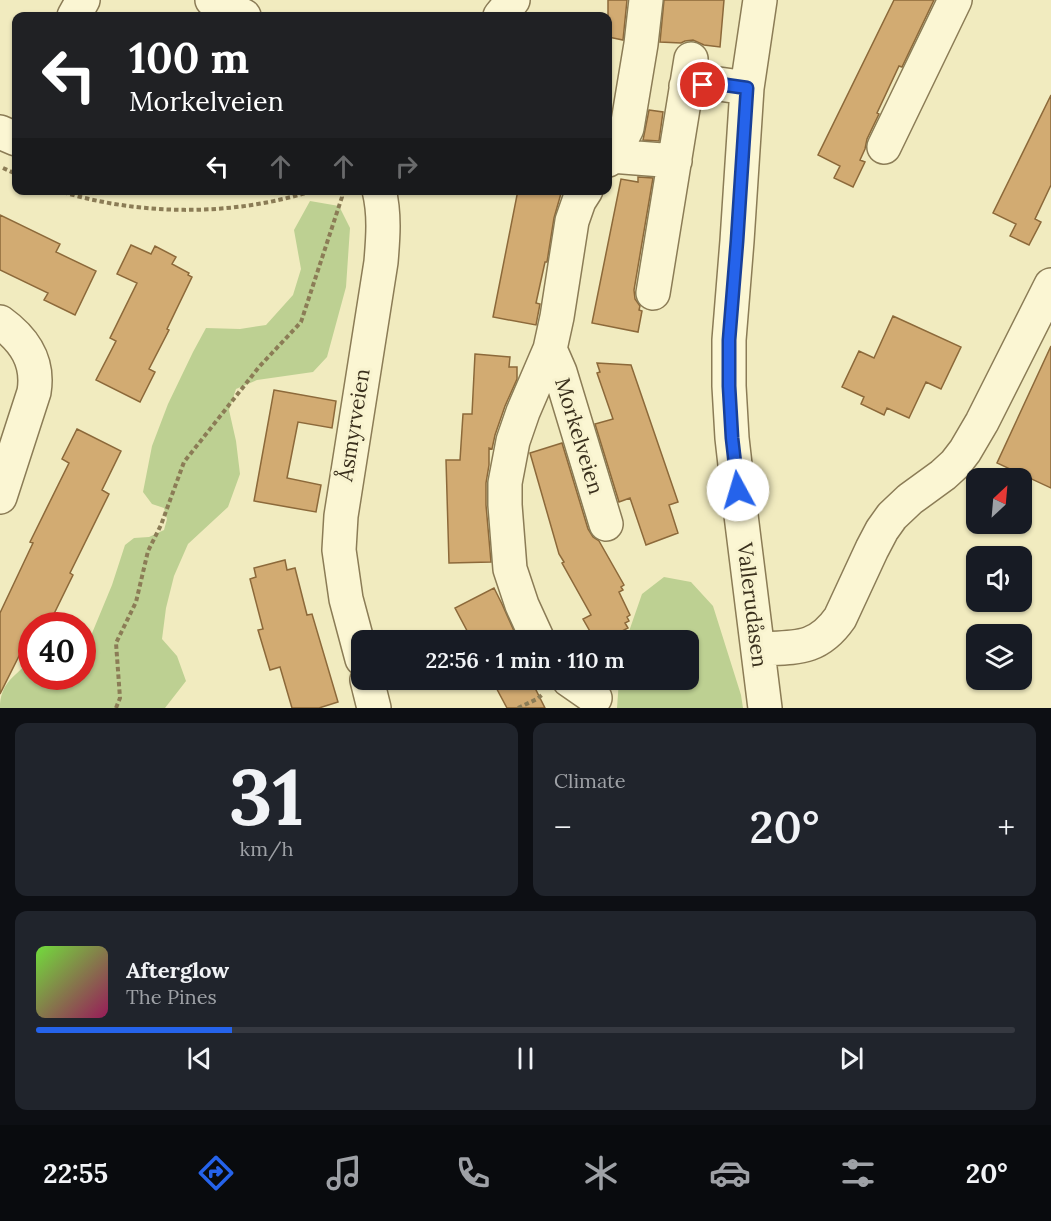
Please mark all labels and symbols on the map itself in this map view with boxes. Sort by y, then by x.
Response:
pin [677,59,728,110]
street label: Åsmyrveien [331,366,376,484]
street label: Morkelveien [549,374,610,498]
position arrow [706,458,770,522]
north arrow [966,468,1032,534]
street label: Vallerudåsen [731,540,774,669]
speed limit sign: 40 [18,612,96,690]

